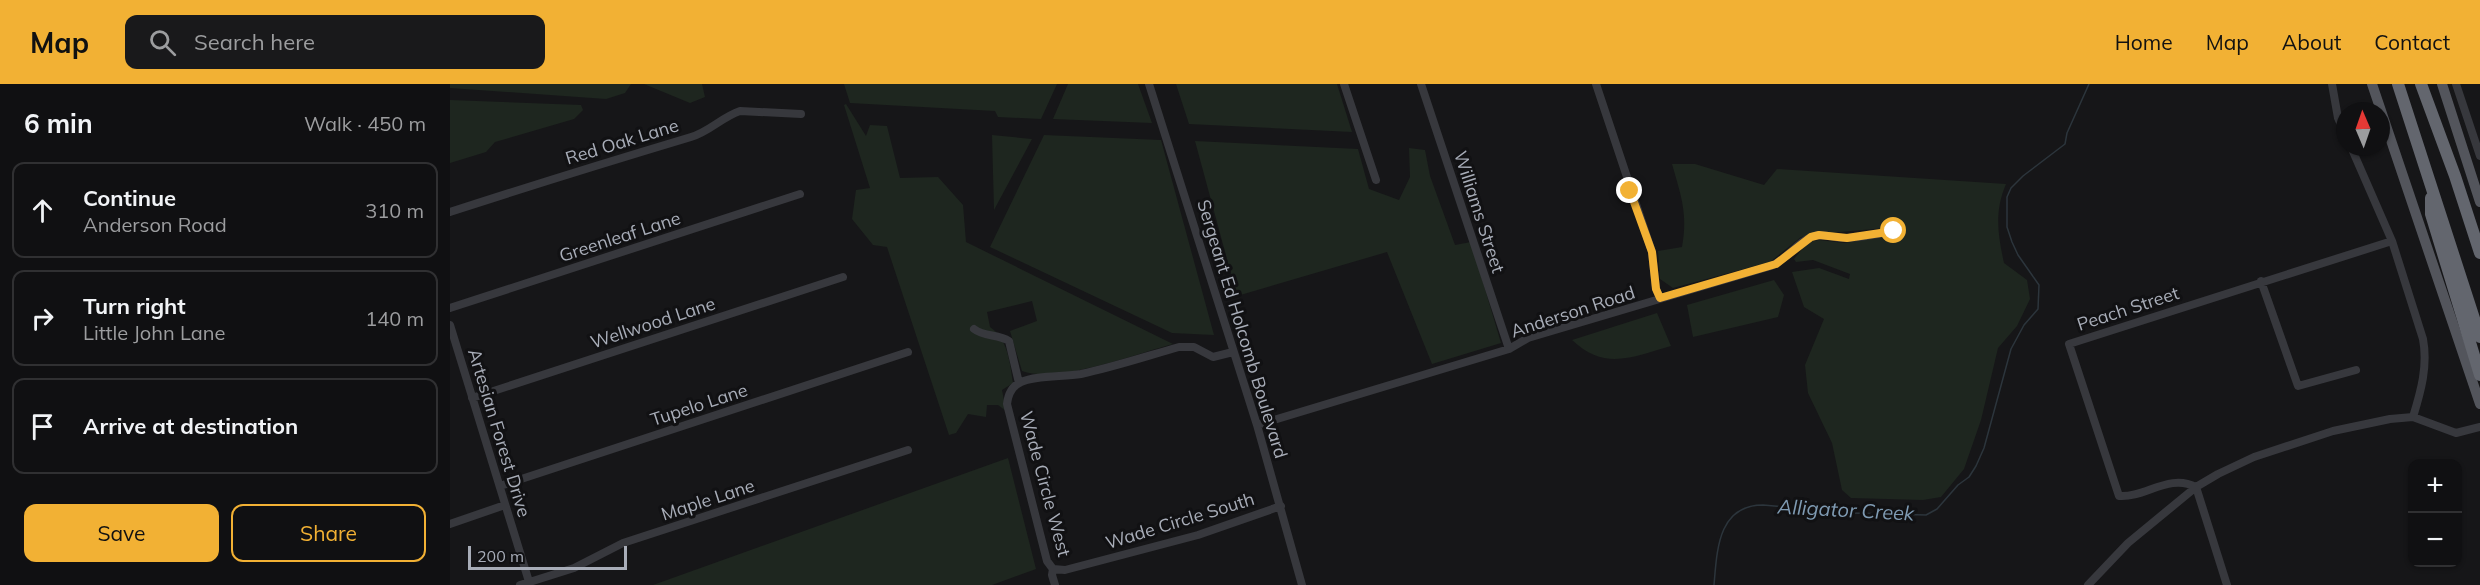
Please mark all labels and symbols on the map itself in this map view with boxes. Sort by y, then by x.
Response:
north arrow [2336,102,2390,156]
street label: Red Oak Lane [562,113,681,170]
street label: Williams Street [1449,148,1510,276]
route end [1616,177,1642,203]
street label: Sergeant Ed Holcomb Boulevard [1192,197,1293,461]
street label: Greenleaf Lane [556,206,683,267]
route start [1880,217,1906,243]
street label: Anderson Road [1508,281,1638,342]
street label: Peach Street [2074,281,2182,336]
street label: Wellwood Lane [588,292,718,354]
street label: Artesian Forest Drive [463,346,536,520]
street label: Tupelo Lane [647,378,750,431]
street label: Wade Circle West [1015,409,1076,559]
street label: Maple Lane [658,474,757,525]
street label: Wade Circle South [1103,487,1257,554]
water label: Alligator Creek [1776,493,1916,526]
scale bar [468,543,627,570]

